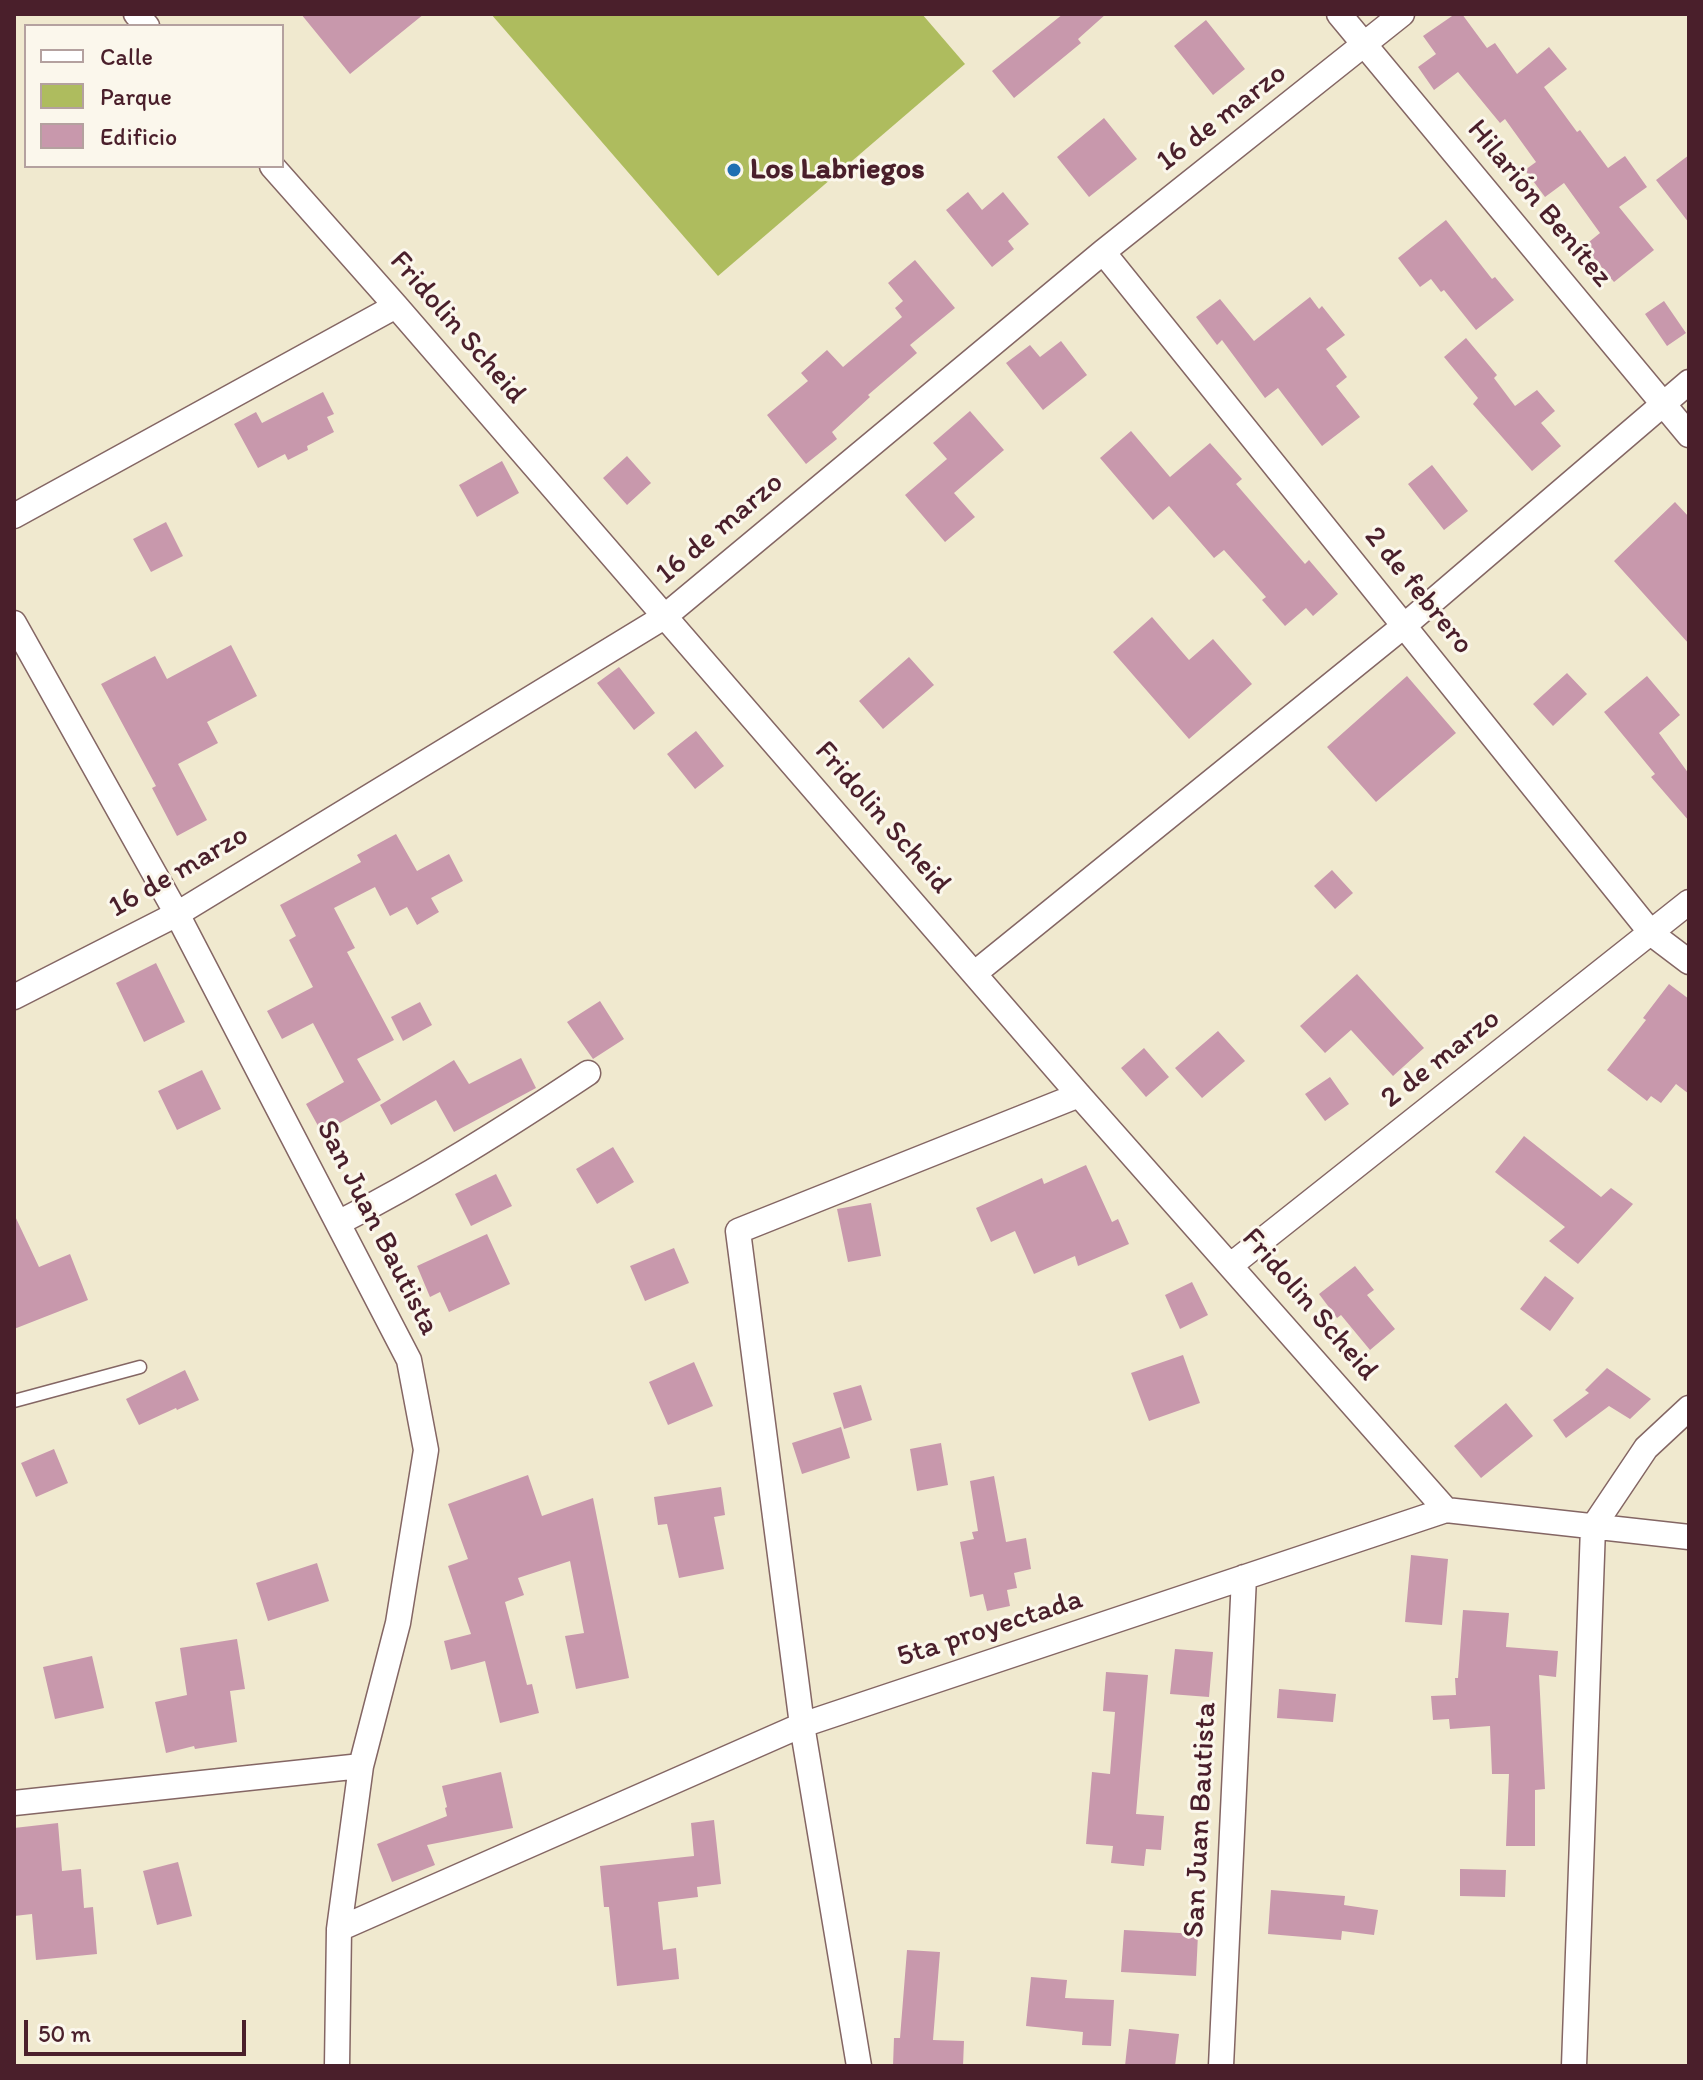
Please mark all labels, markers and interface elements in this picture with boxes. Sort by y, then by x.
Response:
legend [24,24,284,168]
text: Calle [100,42,153,71]
street label: 16 de marzo [1150,56,1294,180]
text: Parque [100,82,172,111]
street label: Hilarión Benítez [1459,113,1619,295]
text: Edificio [100,122,177,151]
place label: Los Labriegos [750,152,925,188]
marker: Los Labriegos [725,161,743,179]
street label: Fridolin Scheid [381,244,533,412]
street label: 16 de marzo [649,465,791,593]
street label: 2 de febrero [1356,520,1480,662]
street label: Fridolin Scheid [806,734,958,902]
street label: 16 de marzo [103,818,255,926]
street label: 2 de marzo [1374,1001,1508,1117]
street label: San Juan Bautista [307,1115,447,1341]
street label: Fridolin Scheid [1233,1221,1385,1389]
street label: 5ta proyectada [893,1582,1087,1676]
street label: San Juan Bautista [1177,1701,1225,1939]
scale bar [28,2004,250,2054]
text: 50 m [38,2019,91,2048]

